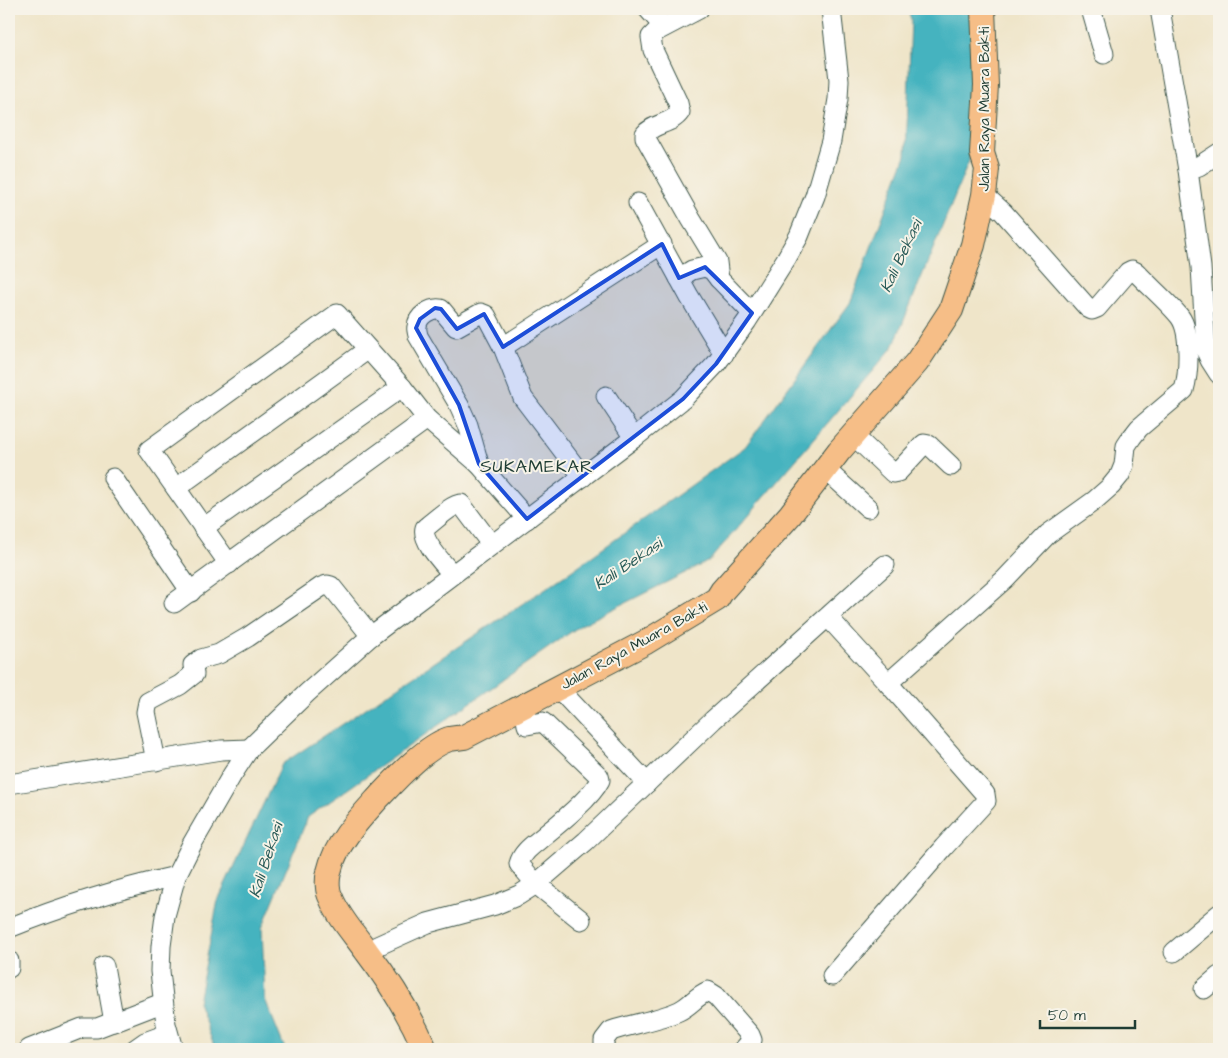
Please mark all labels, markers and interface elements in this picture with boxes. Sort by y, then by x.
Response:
street label: Jalan Raya Muara Bakti [974,26,996,191]
water label: Kali Bekasi [875,214,928,296]
district label: SUKAMEKAR [480,454,594,479]
water label: Kali Bekasi [590,532,668,595]
street label: Jalan Raya Muara Bakti [557,597,712,696]
water label: Kali Bekasi [244,817,289,900]
scale bar [1040,998,1136,1030]
text: 50 m [1048,1005,1086,1026]

